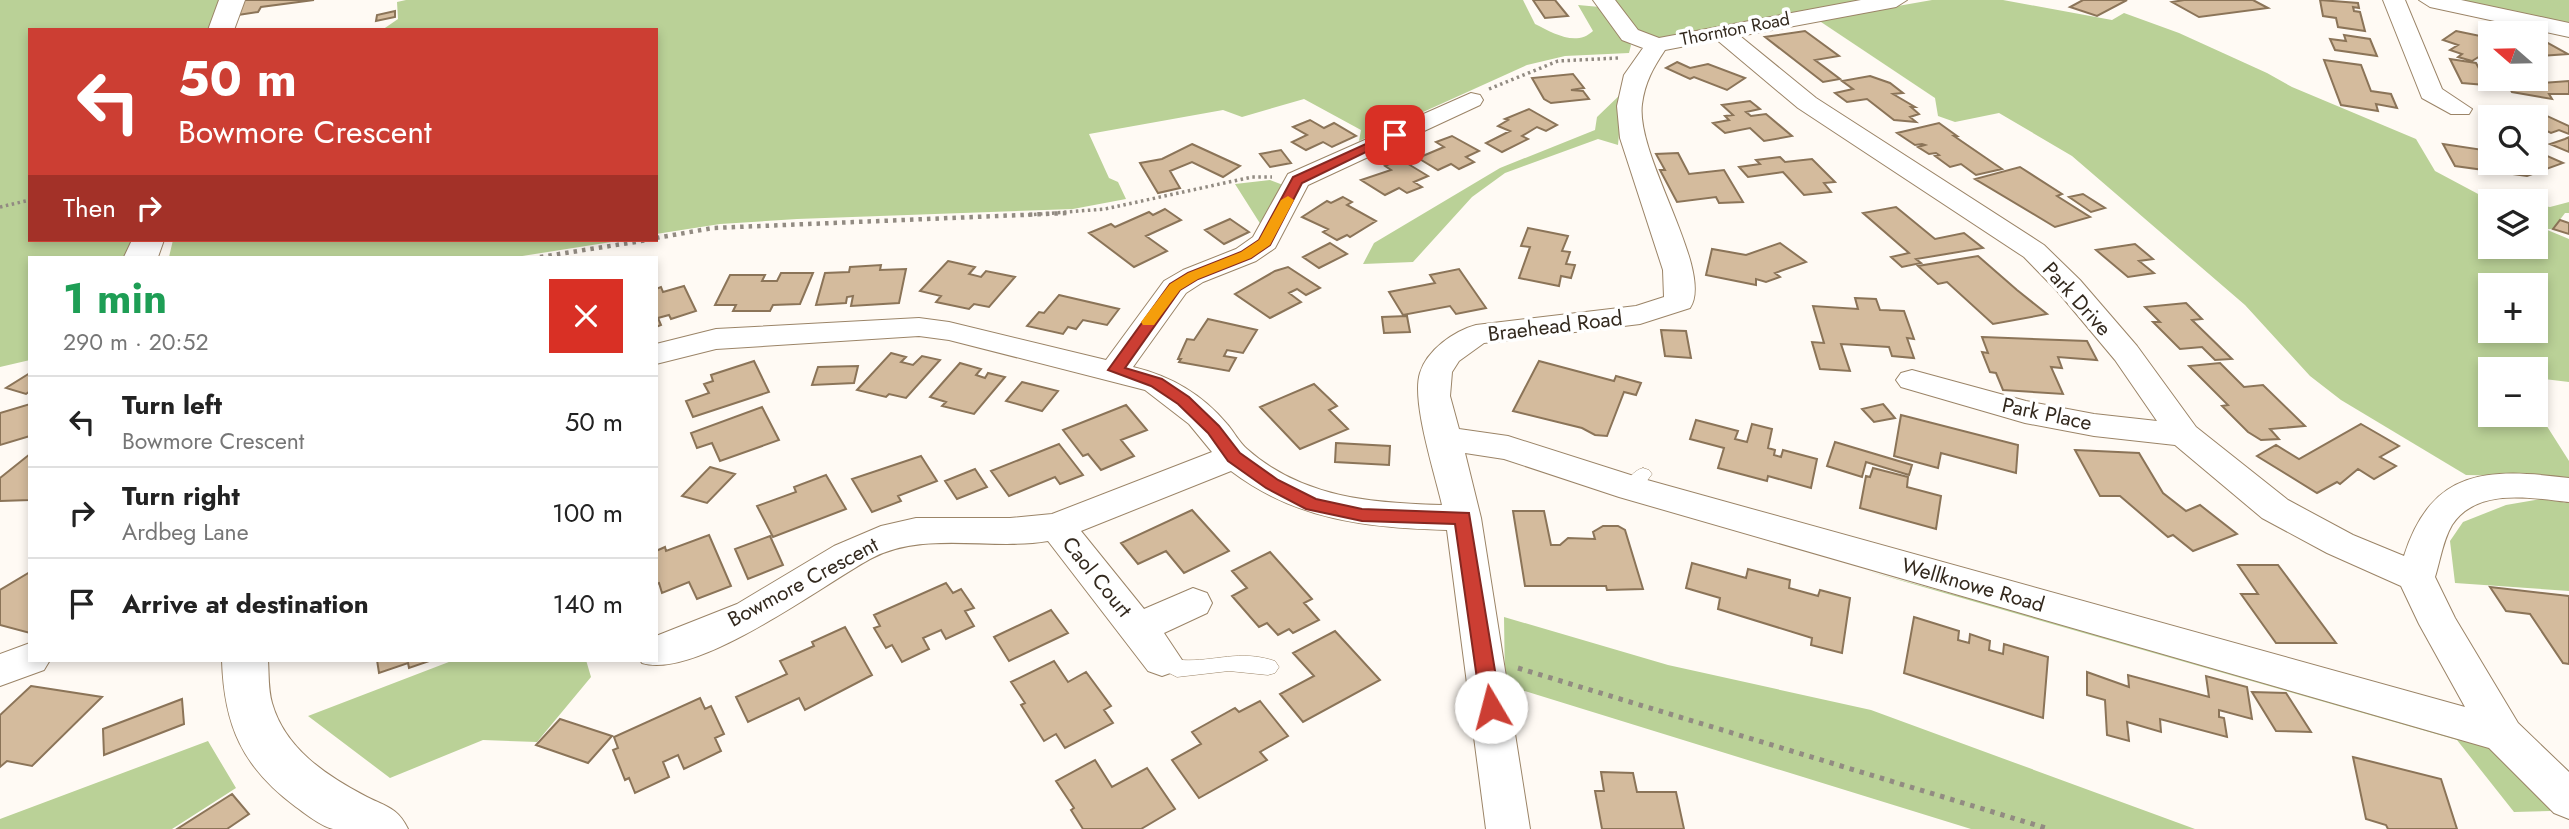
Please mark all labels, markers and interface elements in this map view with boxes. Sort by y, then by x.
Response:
street label: Thornton Road [1678,6,1792,52]
north arrow [2478,21,2548,91]
map controls [2478,21,2548,427]
text: 50 m [178,44,297,114]
icon: left [63,56,154,147]
pin [1365,105,1425,165]
button: search [2478,105,2548,175]
text: Bowmore Crescent [178,109,432,155]
icon: arrive [1376,116,1414,154]
text: Then [63,189,116,227]
icon: right [130,189,168,227]
button: layers [2478,189,2548,259]
street label: Park Drive [2036,255,2119,343]
text: 1 min [63,268,167,329]
button: + [2478,273,2548,343]
button: close [549,279,623,353]
street label: Braehead Road [1486,303,1624,349]
text: 290 m · 20:52 [63,325,209,359]
button: − [2478,357,2548,427]
text: Turn left [122,386,222,424]
street label: Park Place [1999,390,2095,438]
icon: left [63,403,101,441]
text: 50 m [565,403,623,441]
text: Bowmore Crescent [122,424,304,458]
text: Turn right [122,477,240,515]
icon: right [63,494,101,532]
text: 100 m [552,494,623,532]
text: Ardbeg Lane [122,515,248,549]
street label: Bowmore Crescent [722,530,884,634]
street label: Caol Court [1055,530,1139,624]
street label: Wellknowe Road [1898,550,2048,620]
icon: arrive [63,585,101,623]
text: Arrive at destination [122,585,369,623]
text: 140 m [552,585,623,623]
position arrow [1454,670,1528,744]

